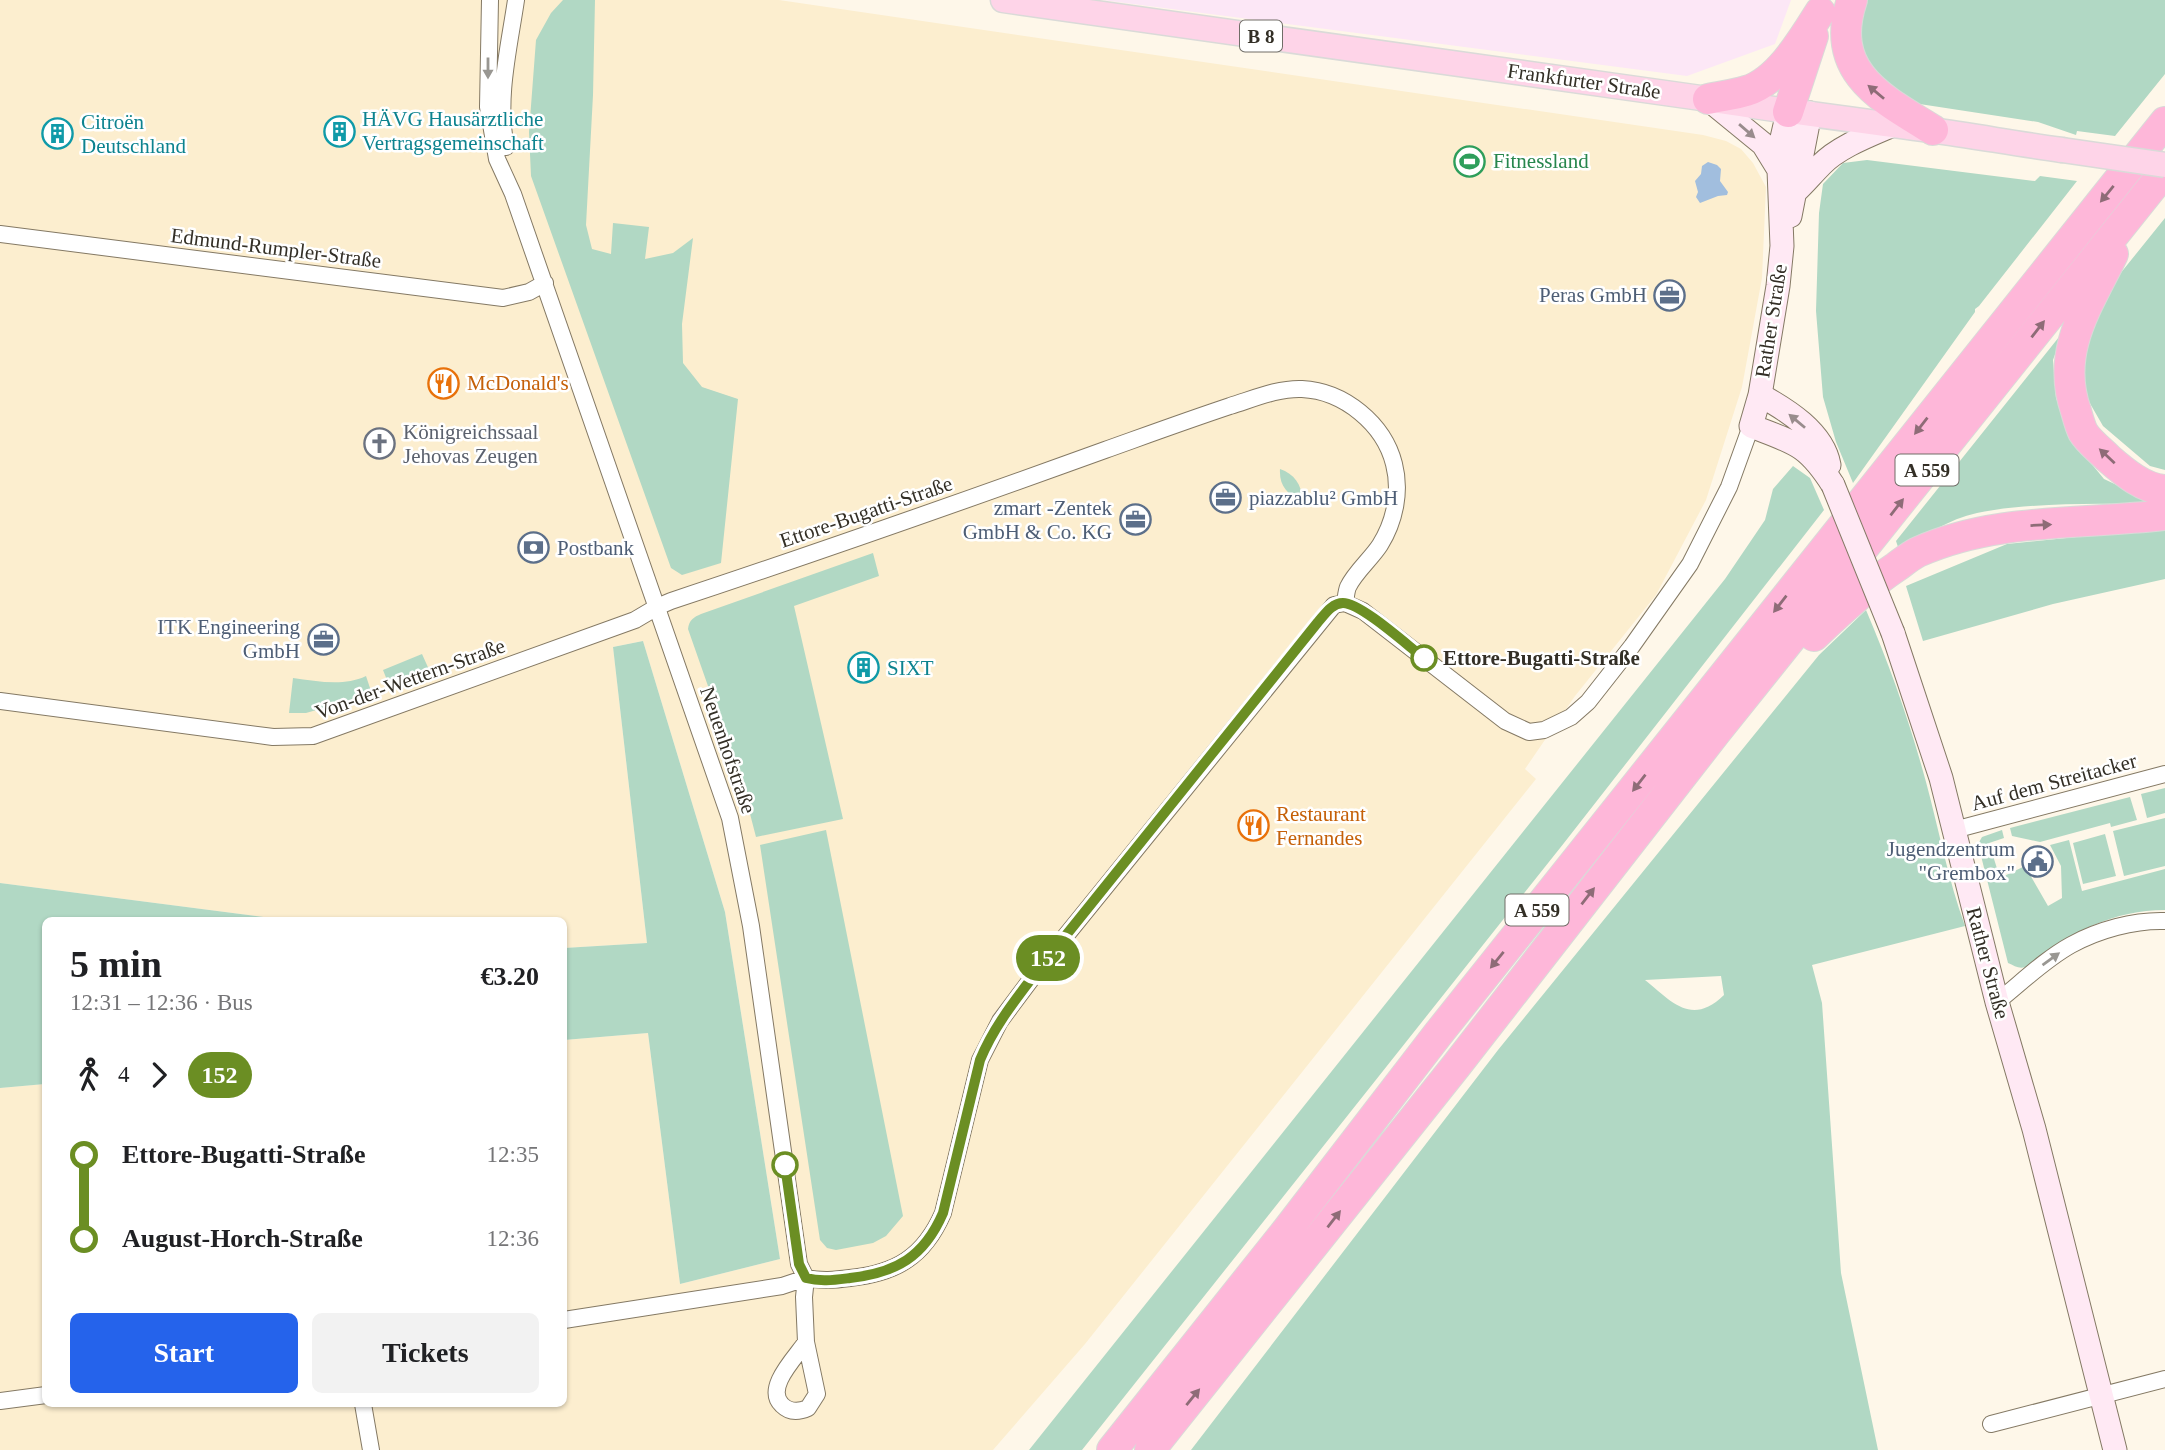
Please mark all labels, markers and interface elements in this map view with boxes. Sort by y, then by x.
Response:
road number: B 8 [1240,20,1282,52]
one-way arrow [482,57,494,79]
street label: Frankfurter Straße [1506,58,1662,104]
one-way arrow [1867,85,1885,100]
place label: HÄVG Hausärztliche Vertragsgemeinschaft [362,107,544,155]
place label: Citroën Deutschland [81,110,186,158]
building icon: HÄVG Hausärztliche Vertragsgemeinschaft [322,114,356,148]
building icon: Citroën Deutschland [41,117,75,151]
one-way arrow [1738,123,1756,139]
sports icon: Fitnessland [1453,144,1487,178]
place label: Fitnessland [1493,149,1589,173]
one-way arrow [2100,185,2115,202]
street label: Edmund-Rumpler-Straße [169,223,383,273]
street label: Rather Straße [1750,262,1792,380]
office icon: Peras GmbH [1653,278,1687,312]
place label: Peras GmbH [1539,283,1647,307]
one-way arrow [2031,320,2046,338]
restaurant icon: McDonald's [427,366,461,400]
place label: McDonald's [467,371,569,395]
one-way arrow [1789,414,1806,429]
one-way arrow [1915,417,1929,435]
place label: Königreichssaal Jehovas Zeugen [403,420,538,468]
church icon: Königreichssaal Jehovas Zeugen [363,427,397,461]
one-way arrow [2099,449,2116,465]
road number: A 559 [1896,454,1958,485]
street label: Ettore-Bugatti-Straße [777,471,955,553]
office icon: piazzablu² GmbH [1209,481,1243,515]
place label: piazzablu² GmbH [1249,486,1398,510]
place label: zmart -Zentek GmbH & Co. KG [963,496,1112,544]
one-way arrow [1890,498,1905,516]
office icon: zmart -Zentek GmbH & Co. KG [1118,503,1152,537]
one-way arrow [2030,519,2052,530]
bank icon: Postbank [517,531,551,565]
place label: Postbank [557,536,635,560]
one-way arrow [1773,596,1788,613]
place label: ITK Engineering GmbH [157,615,300,663]
office icon: ITK Engineering GmbH [306,622,340,656]
street label: Von-der-Wettern-Straße [312,633,508,725]
marker: Ettore-Bugatti-Straße [1411,645,1437,671]
place label: Ettore-Bugatti-Straße [1443,646,1640,670]
building icon: SIXT [847,651,881,685]
place label: SIXT [887,656,934,680]
street label: Neuenhofstraße [695,683,761,817]
street label: Auf dem Streitacker [1969,748,2139,816]
one-way arrow [1632,774,1647,791]
place label: Restaurant Fernandes [1276,802,1366,850]
restaurant icon: Restaurant Fernandes [1236,809,1270,843]
place label: Jugendzentrum "Grembox" [1887,837,2015,885]
public building icon: Jugendzentrum "Grembox" [2021,844,2055,878]
one-way arrow [1581,887,1596,905]
road number: A 559 [1506,894,1568,926]
street label: Rather Straße [1962,904,2014,1022]
line badge: 152 [1008,935,1088,981]
text: 5 min [70,943,162,985]
text: 152 [1030,945,1066,971]
one-way arrow [1490,952,1505,969]
one-way arrow [2042,953,2060,967]
text: €3.20 [481,962,539,991]
text: 12:31 – 12:36 · Bus [70,990,253,1015]
icon: walk [70,1056,108,1094]
icon: forward [140,1056,178,1094]
text: 4 [118,1062,130,1087]
text: 152 [202,1062,238,1088]
text: Ettore-Bugatti-Straße [122,1140,366,1169]
text: 12:35 [487,1142,539,1167]
unlabelled marker [772,1152,798,1178]
one-way arrow [1327,1210,1342,1228]
text: August-Horch-Straße [122,1224,363,1253]
text: 12:36 [487,1226,539,1251]
button: Start [70,1313,298,1393]
button: Tickets [312,1313,539,1393]
one-way arrow [1185,1388,1200,1406]

